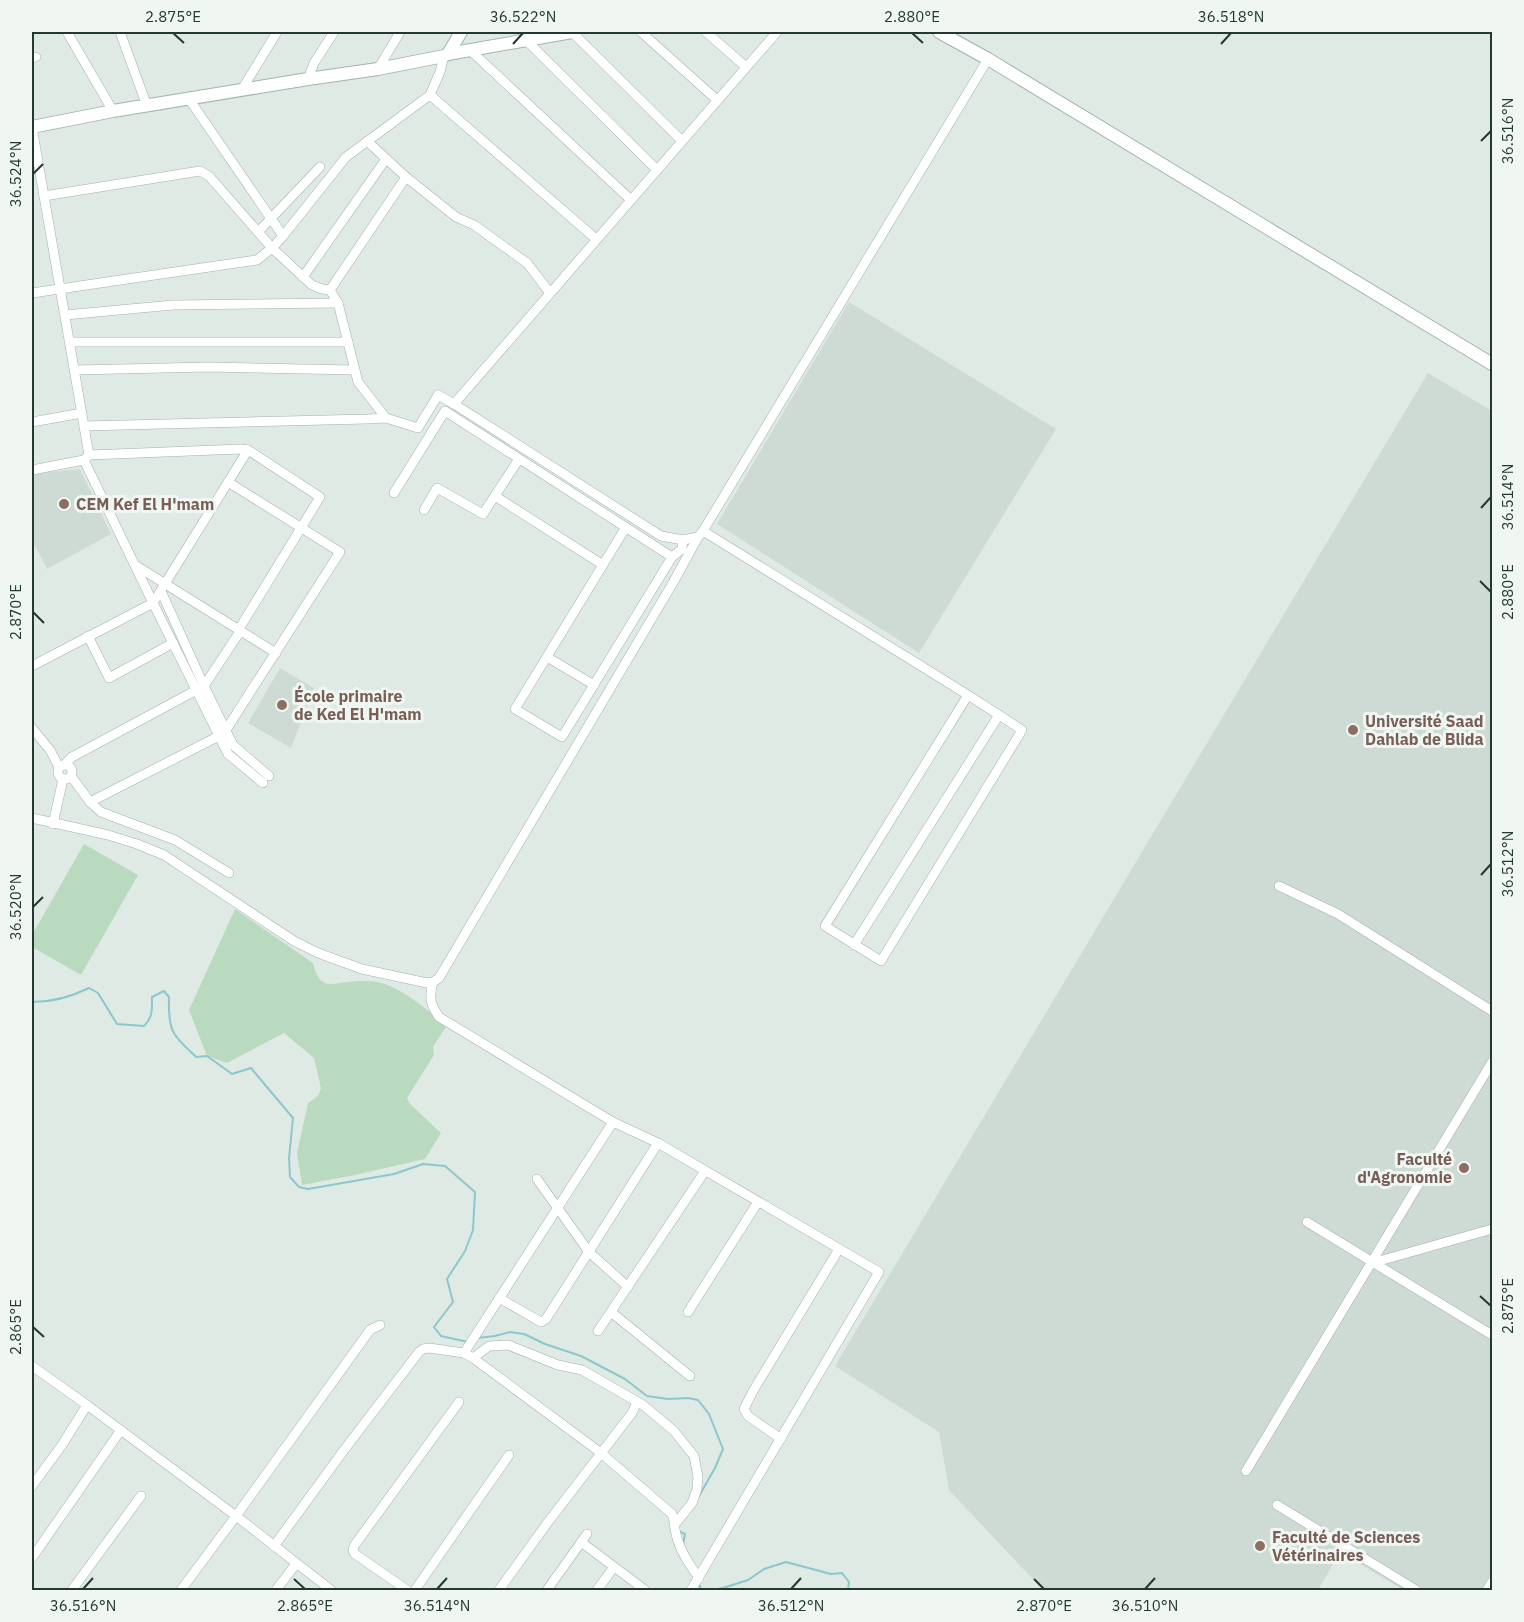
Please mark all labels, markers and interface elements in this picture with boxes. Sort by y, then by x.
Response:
text: 2.875°E [145,7,201,26]
text: 36.522°N [490,7,556,26]
text: 2.880°E [884,7,940,26]
text: 36.518°N [1198,7,1264,26]
text: 36.516°N [1498,98,1517,164]
text: 36.524°N [6,141,25,207]
text: 36.514°N [1498,464,1517,530]
place label: CEM Kef El H'mam [76,494,214,514]
marker: CEM Kef El H'mam [57,497,71,511]
text: 2.880°E [1498,564,1517,620]
text: 2.870°E [6,584,25,640]
place label: École primaire de Ked El H'mam [294,685,422,724]
marker: École primaire de Ked El H'mam [275,698,289,712]
place label: Université Saad Dahlab de Blida [1365,711,1484,749]
marker: Université Saad Dahlab de Blida [1346,723,1360,737]
text: 36.512°N [1498,831,1517,897]
text: 36.520°N [6,874,25,940]
place label: Faculté d'Agronomie [1357,1149,1452,1187]
marker: Faculté d'Agronomie [1457,1161,1471,1175]
text: 2.875°E [1498,1278,1517,1334]
text: 2.865°E [6,1299,25,1355]
place label: Faculté de Sciences Vétérinaires [1272,1527,1420,1565]
marker: Faculté de Sciences Vétérinaires [1253,1539,1267,1553]
text: 36.516°N [50,1596,116,1615]
text: 2.865°E [277,1596,333,1615]
text: 36.514°N [404,1596,470,1615]
text: 36.512°N [758,1596,824,1615]
text: 2.870°E [1016,1596,1072,1615]
text: 36.510°N [1112,1596,1178,1615]

